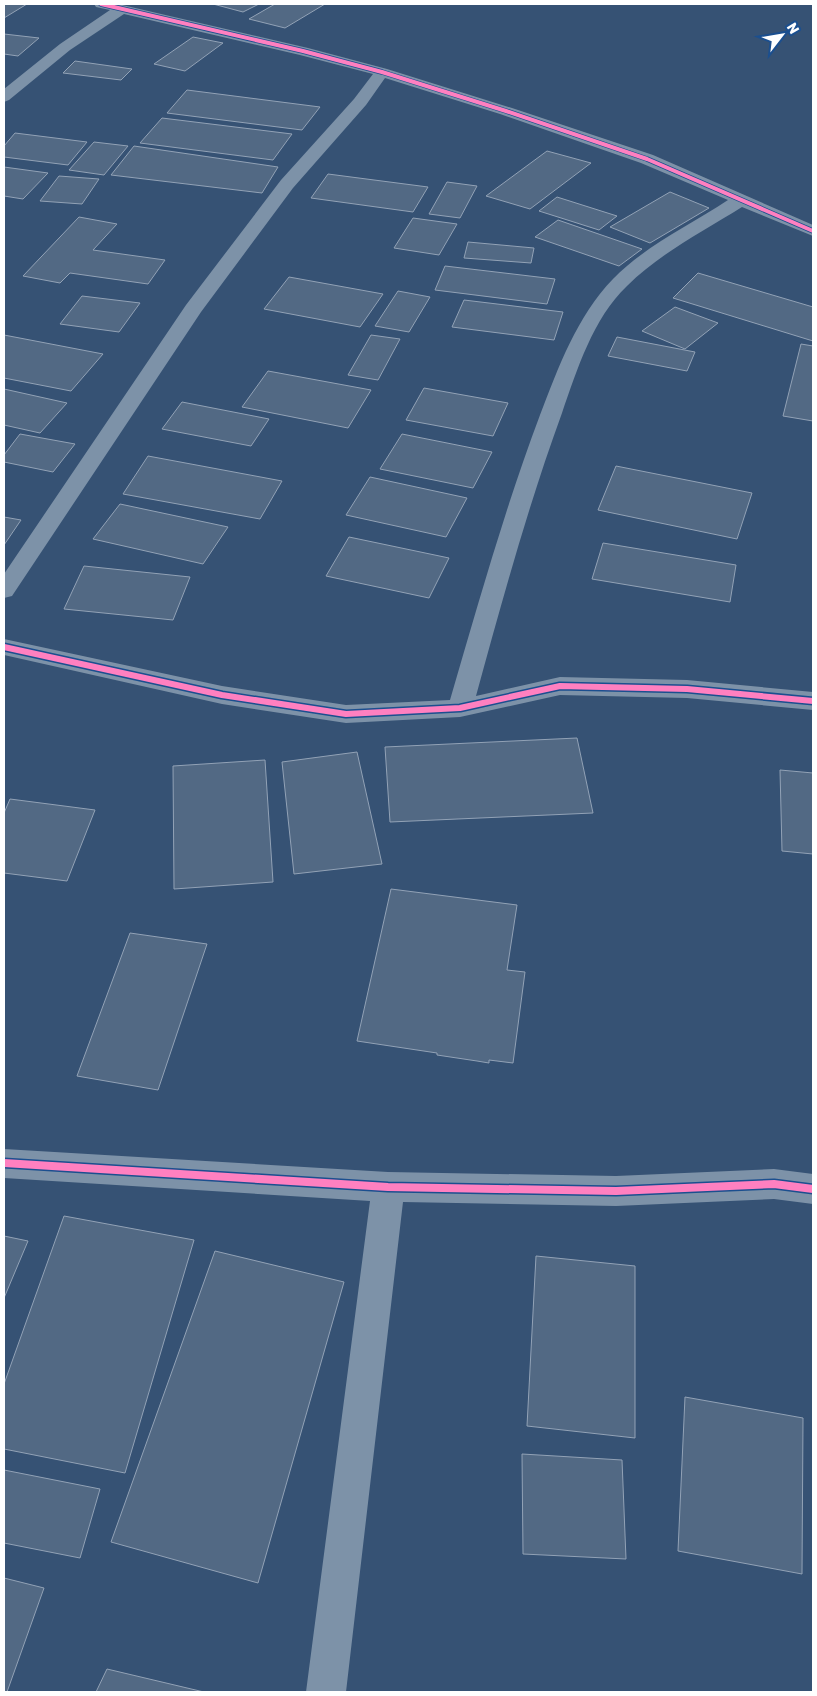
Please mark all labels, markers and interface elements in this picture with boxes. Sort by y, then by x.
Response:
north arrow [757,10,807,60]
text: N [783,20,803,37]

